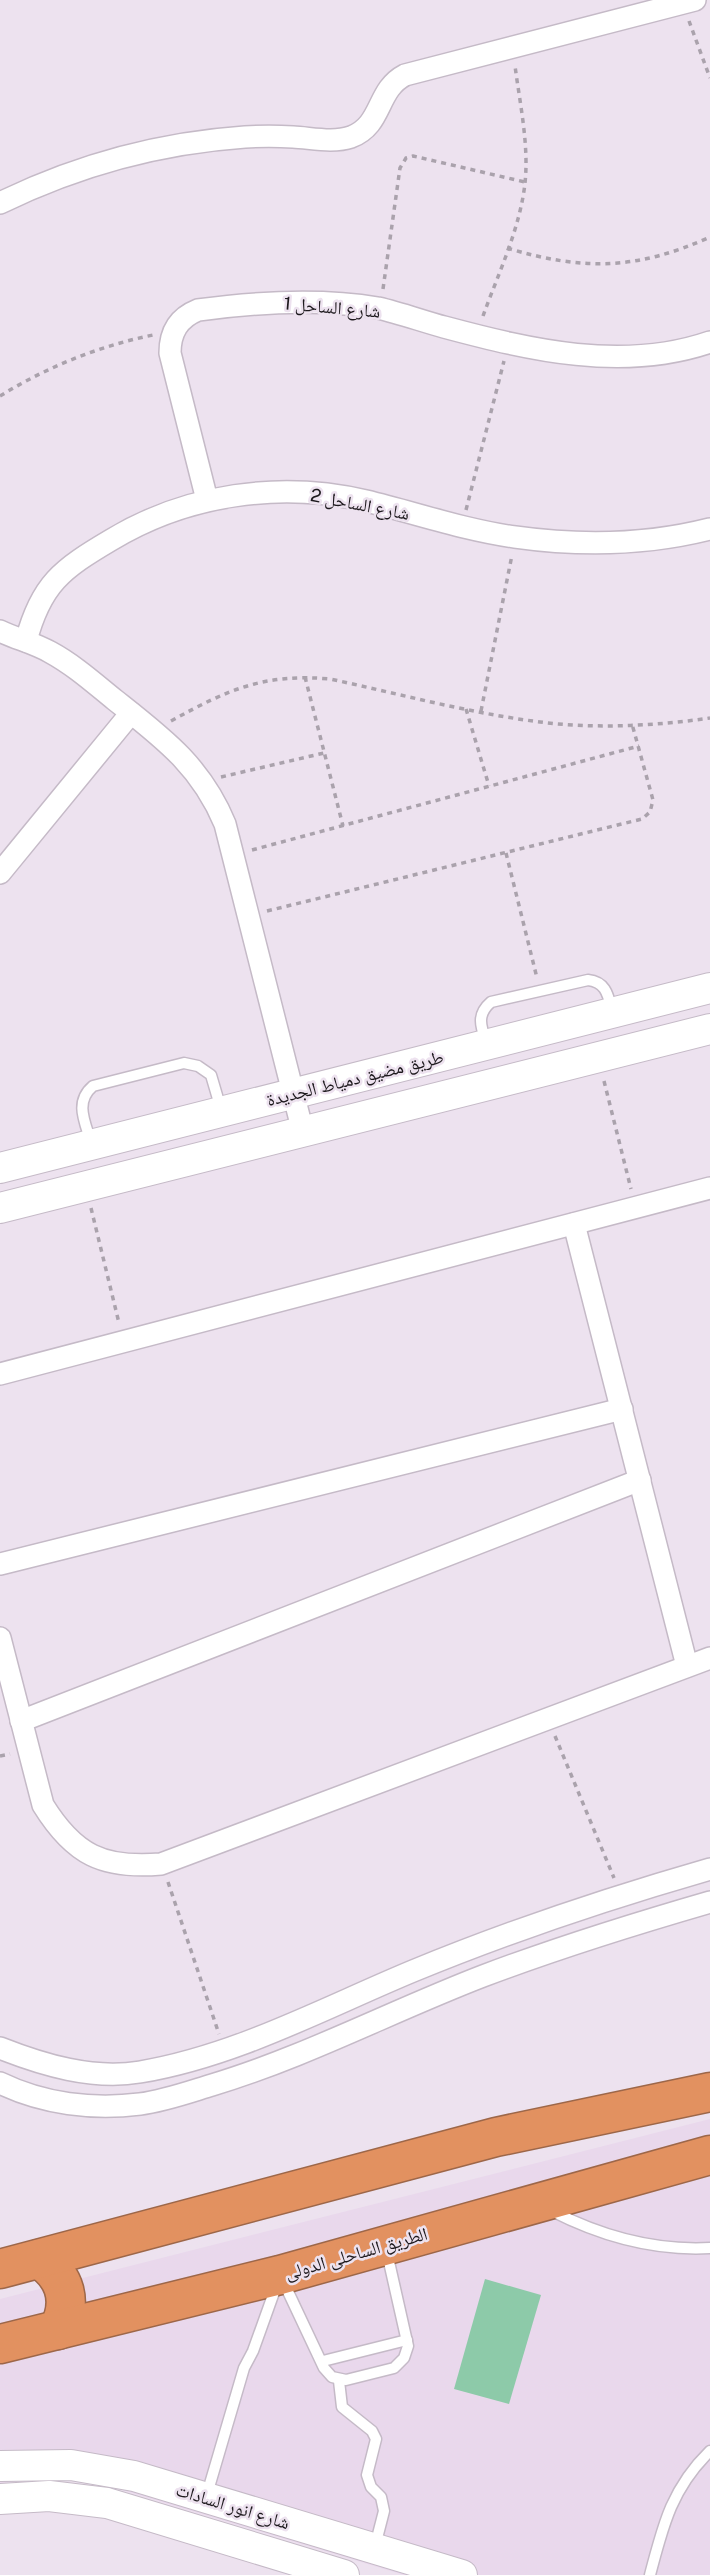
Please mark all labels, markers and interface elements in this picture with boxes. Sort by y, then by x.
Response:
street label: شارع الساحل 1 [283,292,381,323]
street label: شارع الساحل 2 [309,484,411,525]
street label: طريق مضيق دمياط الجديدة [264,1046,446,1111]
street label: الطريق الساحلى الدولى [282,2223,430,2284]
street label: شارع انور السادات [173,2479,292,2534]

